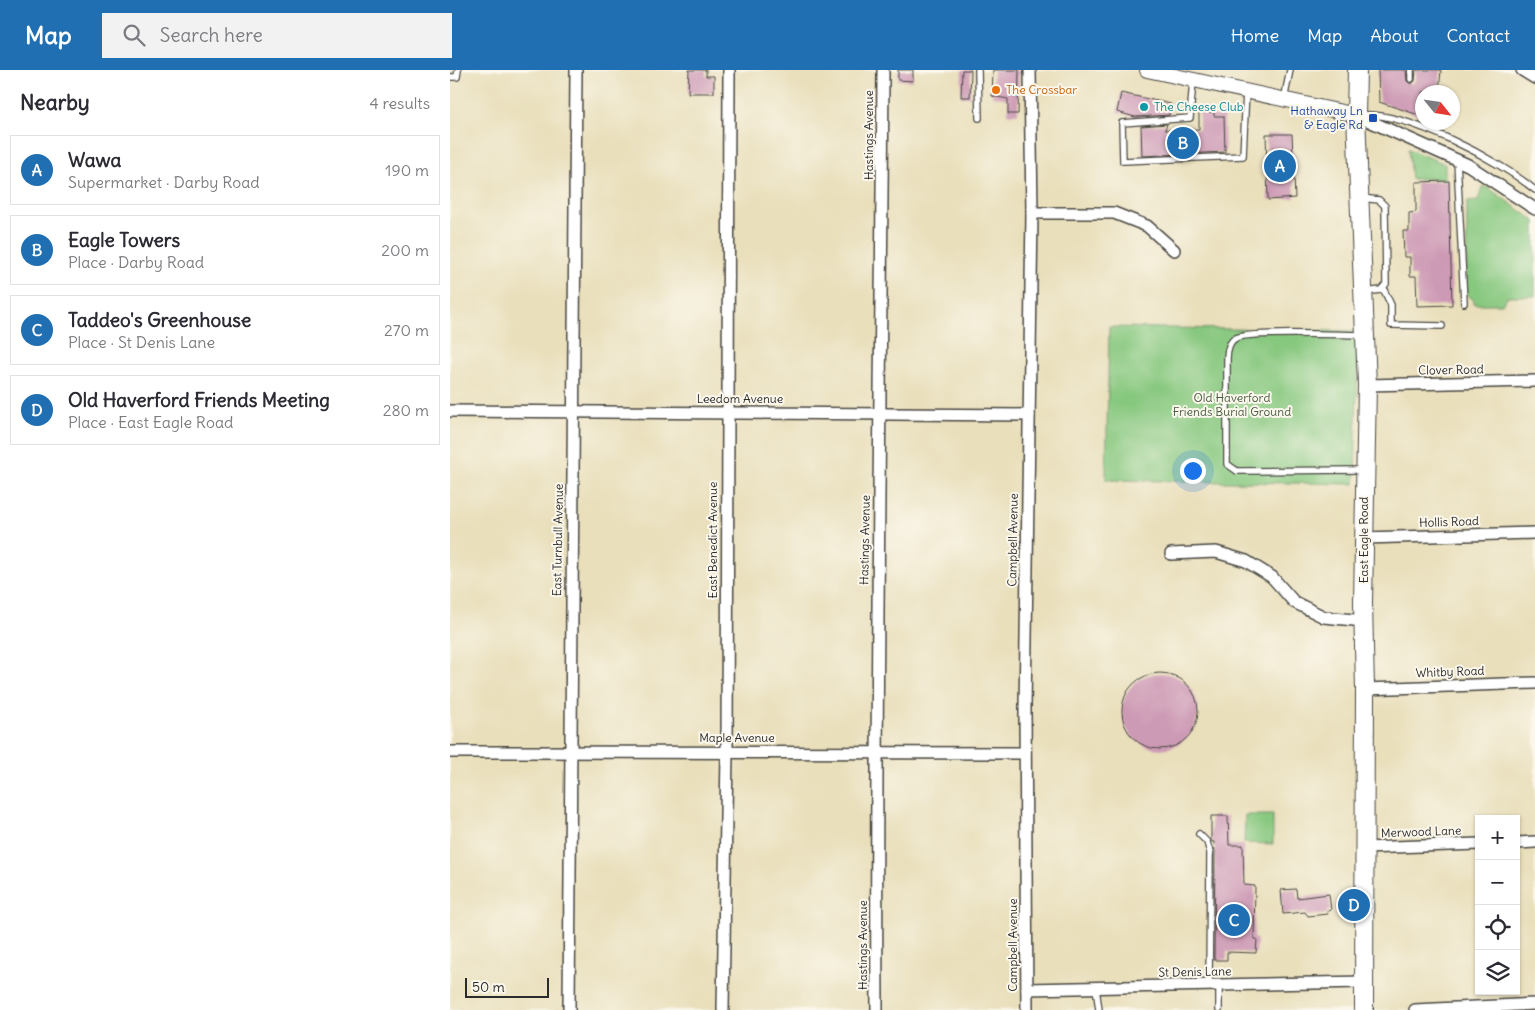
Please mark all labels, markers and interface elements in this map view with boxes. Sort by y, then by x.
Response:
search box [102,13,452,58]
text: Map [25,20,72,50]
icon: search [120,21,148,49]
text: Search here [160,23,263,47]
text: Home [1231,24,1279,47]
text: Map [1307,24,1342,47]
text: About [1370,24,1418,47]
text: Contact [1446,24,1510,47]
place label: The Crossbar [1006,82,1077,97]
marker: The Crossbar [990,84,1002,96]
north arrow [1415,85,1460,130]
text: Nearby [20,89,90,116]
street label: Hastings Avenue [861,90,876,180]
text: 4 results [369,93,430,113]
place label: The Cheese Club [1154,99,1244,114]
marker: The Cheese Club [1138,101,1150,113]
place label: Hathaway Ln & Eagle Rd [1290,103,1363,132]
marker: Hathaway Ln & Eagle Rd [1367,112,1379,124]
pin: B [1167,124,1199,162]
pin: A [1264,147,1296,185]
text: Wawa [68,148,121,172]
text: A [32,160,42,180]
text: 190 m [385,160,429,180]
text: Supermarket · Darby Road [68,172,260,192]
text: Eagle Towers [68,228,180,252]
text: B [32,240,42,260]
text: 200 m [381,240,429,260]
text: Place · Darby Road [68,252,204,272]
text: Taddeo's Greenhouse [68,308,251,332]
text: C [32,320,42,340]
text: 270 m [384,320,429,340]
text: Place · St Denis Lane [68,332,215,352]
street label: Clover Road [1418,361,1484,378]
text: Old Haverford Friends Meeting [68,388,330,412]
park label: Old Haverford Friends Burial Ground [1173,390,1291,419]
street label: Leedom Avenue [697,391,783,406]
text: D [31,400,43,420]
text: 280 m [383,400,429,420]
text: Place · East Eagle Road [68,412,233,432]
your location [1180,458,1206,484]
street label: East Benedict Avenue [705,482,720,598]
street label: East Turnbull Avenue [549,484,566,596]
street label: Campbell Avenue [1004,493,1021,587]
street label: Hastings Avenue [856,495,873,585]
street label: East Eagle Road [1356,497,1371,583]
street label: Hollis Road [1419,513,1479,530]
street label: Whitby Road [1415,663,1485,680]
street label: Maple Avenue [699,730,775,745]
map controls [1475,815,1520,995]
button: + [1475,815,1520,860]
street label: Merwood Lane [1380,823,1462,840]
button: − [1475,860,1520,905]
pin: D [1338,886,1370,924]
street label: Campbell Avenue [1005,898,1020,992]
street label: Hastings Avenue [855,900,870,990]
pin: C [1218,901,1250,939]
button: locate [1475,905,1520,950]
button: layers [1475,950,1520,995]
street label: St Denis Lane [1158,963,1232,980]
scale bar [465,975,549,998]
text: 50 m [472,978,505,996]

